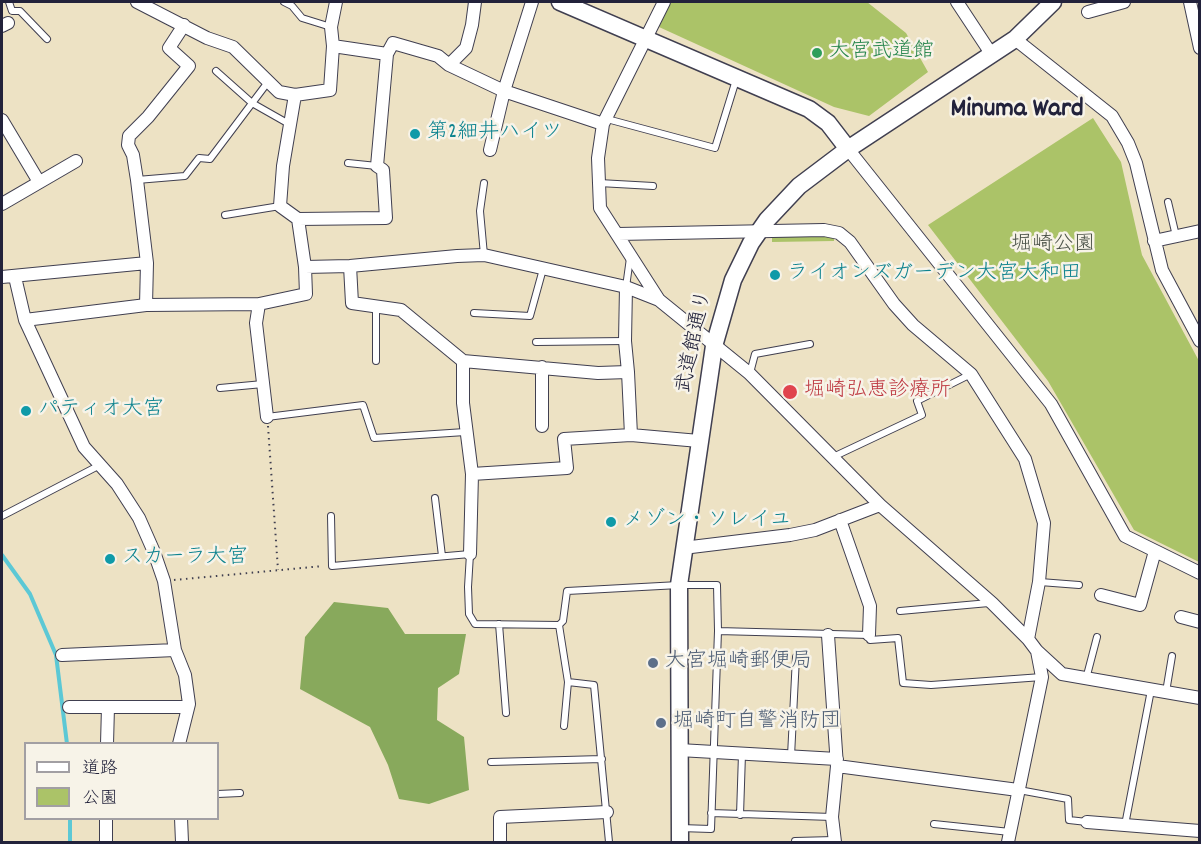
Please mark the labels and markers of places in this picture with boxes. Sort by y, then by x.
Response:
place label: 大宮武道館 [829,40,934,66]
marker: 大宮武道館 [810,46,824,60]
place label: 第2細井ハイツ [427,121,562,147]
marker: 第2細井ハイツ [408,127,422,141]
place label: ライオンズガーデン大宮大和田 [787,262,1081,288]
marker: ライオンズガーデン大宮大和田 [768,268,782,282]
place label: 堀崎弘恵診療所 [804,379,951,405]
marker: 堀崎弘恵診療所 [781,383,799,401]
place label: パティオ大宮 [38,398,164,424]
marker: パティオ大宮 [19,404,33,418]
place label: メゾン・ソレイユ [623,509,791,535]
marker: メゾン・ソレイユ [604,515,618,529]
place label: スカーラ大宮 [122,546,248,572]
marker: スカーラ大宮 [103,552,117,566]
place label: 大宮堀崎郵便局 [665,650,812,676]
marker: 大宮堀崎郵便局 [646,656,660,670]
place label: 堀崎町自警消防団 [673,710,841,736]
marker: 堀崎町自警消防団 [654,716,668,730]

